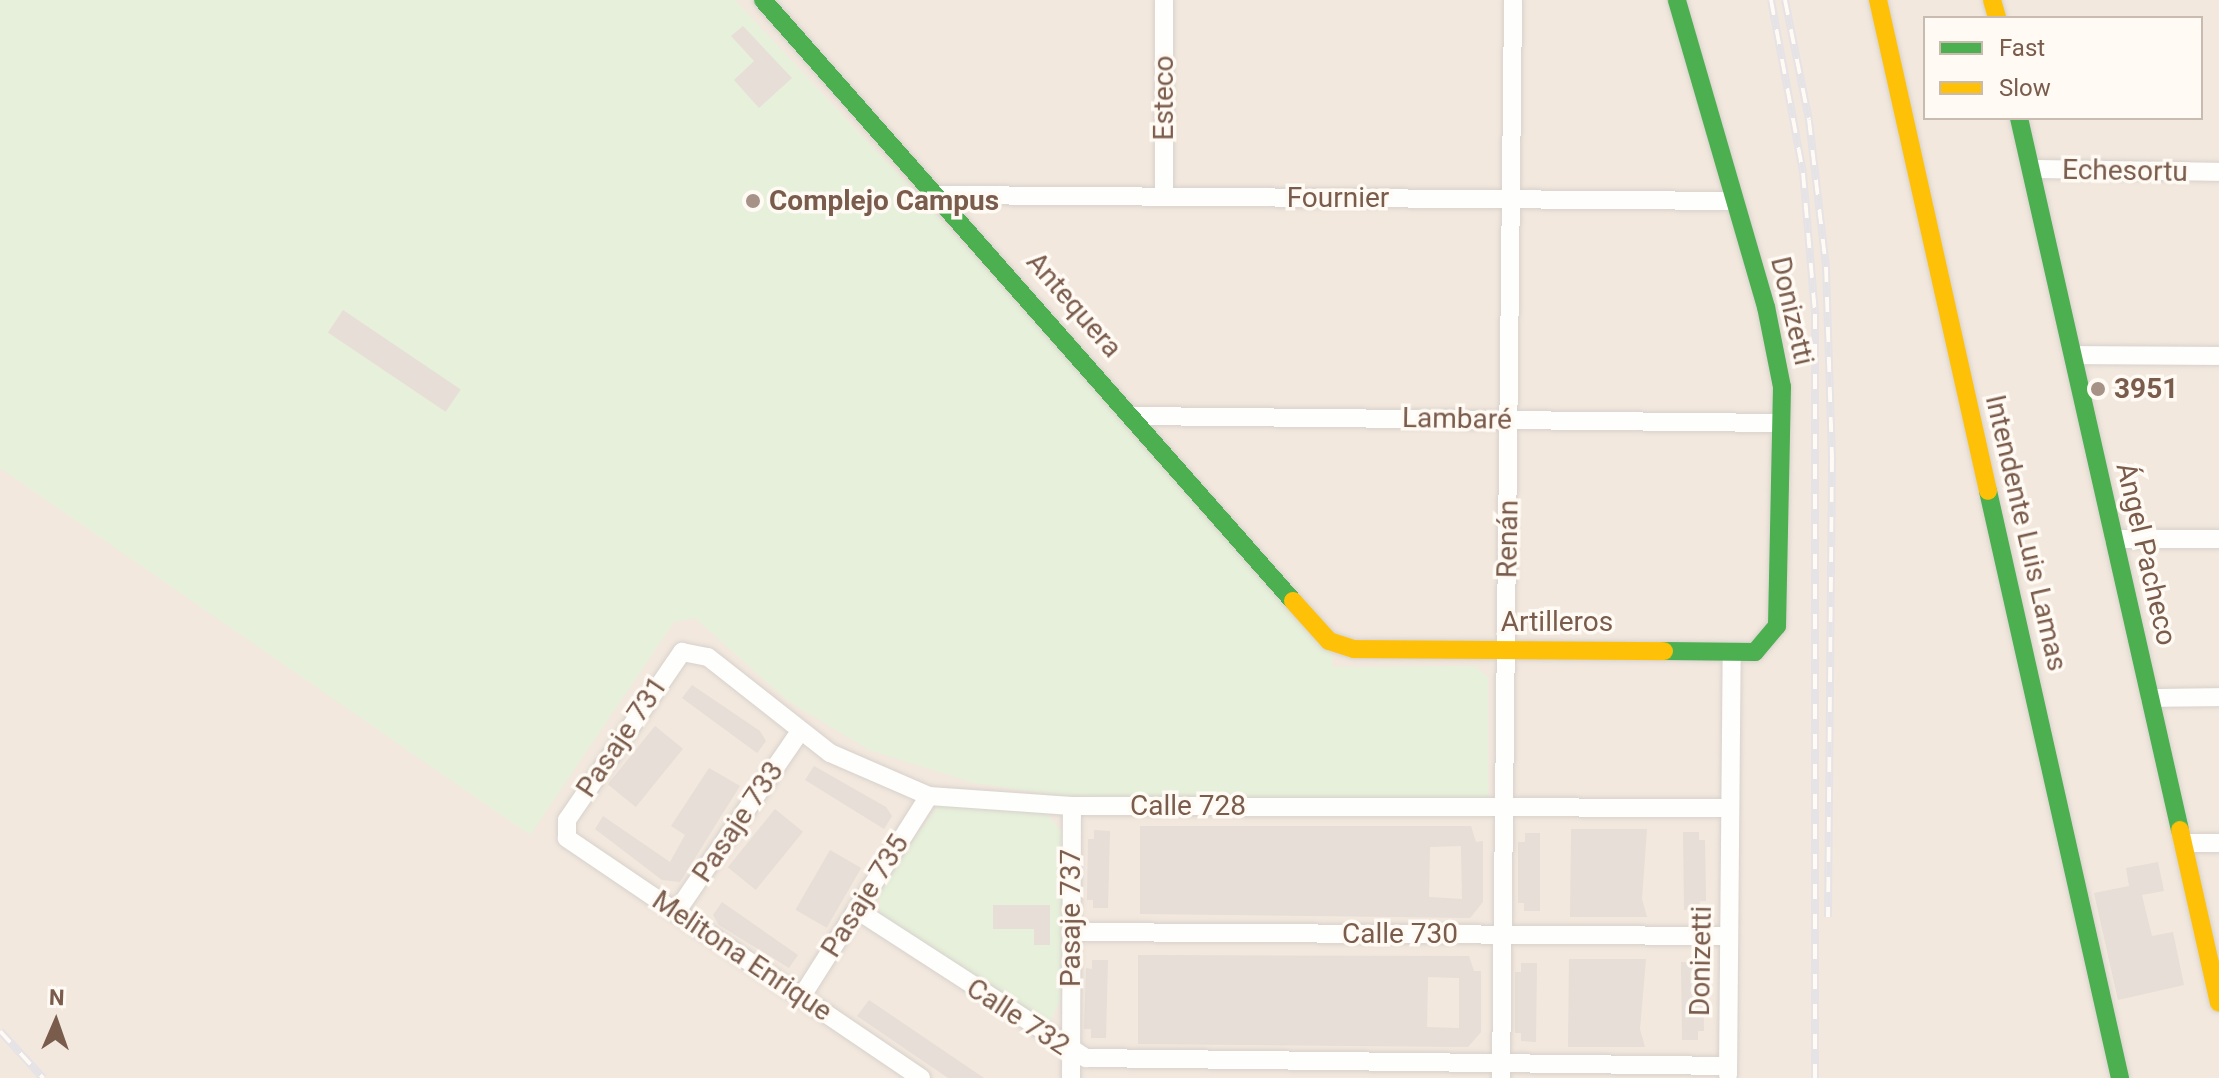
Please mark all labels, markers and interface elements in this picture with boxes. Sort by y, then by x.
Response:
legend [1923,16,2203,120]
text: Fast [1999,34,2045,62]
street label: Esteco [1147,56,1181,140]
text: Slow [1999,74,2051,102]
street label: Echesortu [2062,153,2188,189]
street label: Fournier [1287,181,1389,215]
place label: Complejo Campus [769,184,999,218]
marker: Complejo Campus [744,192,762,210]
street label: Antequera [1019,246,1129,364]
street label: Donizetti [1763,254,1821,368]
place label: 3951 [2114,372,2178,406]
marker: 3951 [2089,380,2107,398]
street label: Intendente Luis Lamas [1978,392,2074,674]
street label: Lambaré [1402,401,1512,437]
street label: Ángel Pacheco [2109,459,2183,649]
street label: Renán [1491,500,1525,578]
street label: Artilleros [1501,605,1613,639]
street label: Pasaje 731 [569,670,675,804]
street label: Pasaje 733 [685,755,791,889]
street label: Calle 728 [1130,789,1246,823]
street label: Pasaje 735 [814,829,916,963]
street label: Pasaje 737 [1054,849,1088,987]
street label: Melitona Enrique [646,884,838,1028]
street label: Donizetti [1683,906,1719,1016]
street label: Calle 730 [1342,917,1458,951]
street label: Calle 732 [960,971,1076,1063]
north arrow [16,982,96,1062]
text: N [49,985,65,1010]

